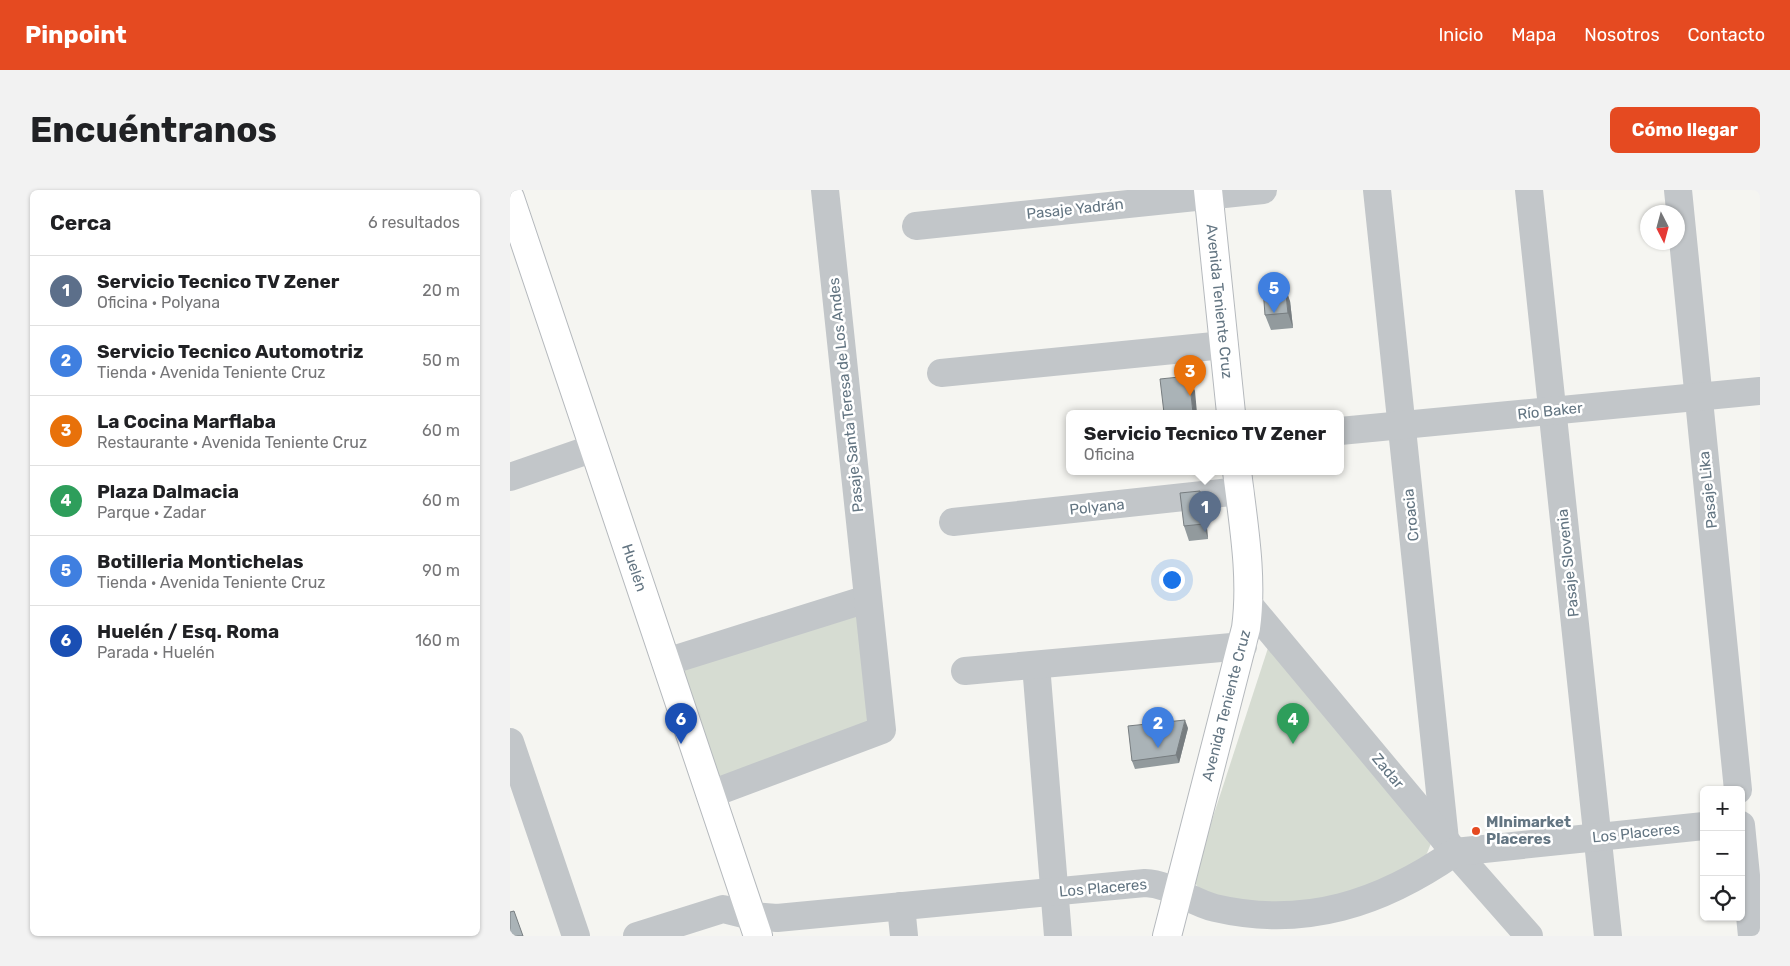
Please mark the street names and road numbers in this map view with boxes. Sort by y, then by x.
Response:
street label: Pasaje Yadrán [1025,195,1125,223]
street label: Avenida Teniente Cruz [1203,223,1236,380]
street label: Pasaje Santa Teresa de Los Andes [825,276,867,513]
street label: Río Baker [1516,399,1584,423]
street label: Pasaje Lika [1695,450,1721,530]
street label: Croacia [1399,488,1423,542]
street label: Polyana [1068,495,1126,519]
street label: Pasaje Slovenia [1553,508,1583,618]
street label: Huelén [618,541,651,594]
street label: Avenida Teniente Cruz [1198,628,1254,783]
street label: Zadar [1368,750,1408,792]
street label: Los Placeres [1591,819,1681,847]
street label: Los Placeres [1058,875,1148,901]

